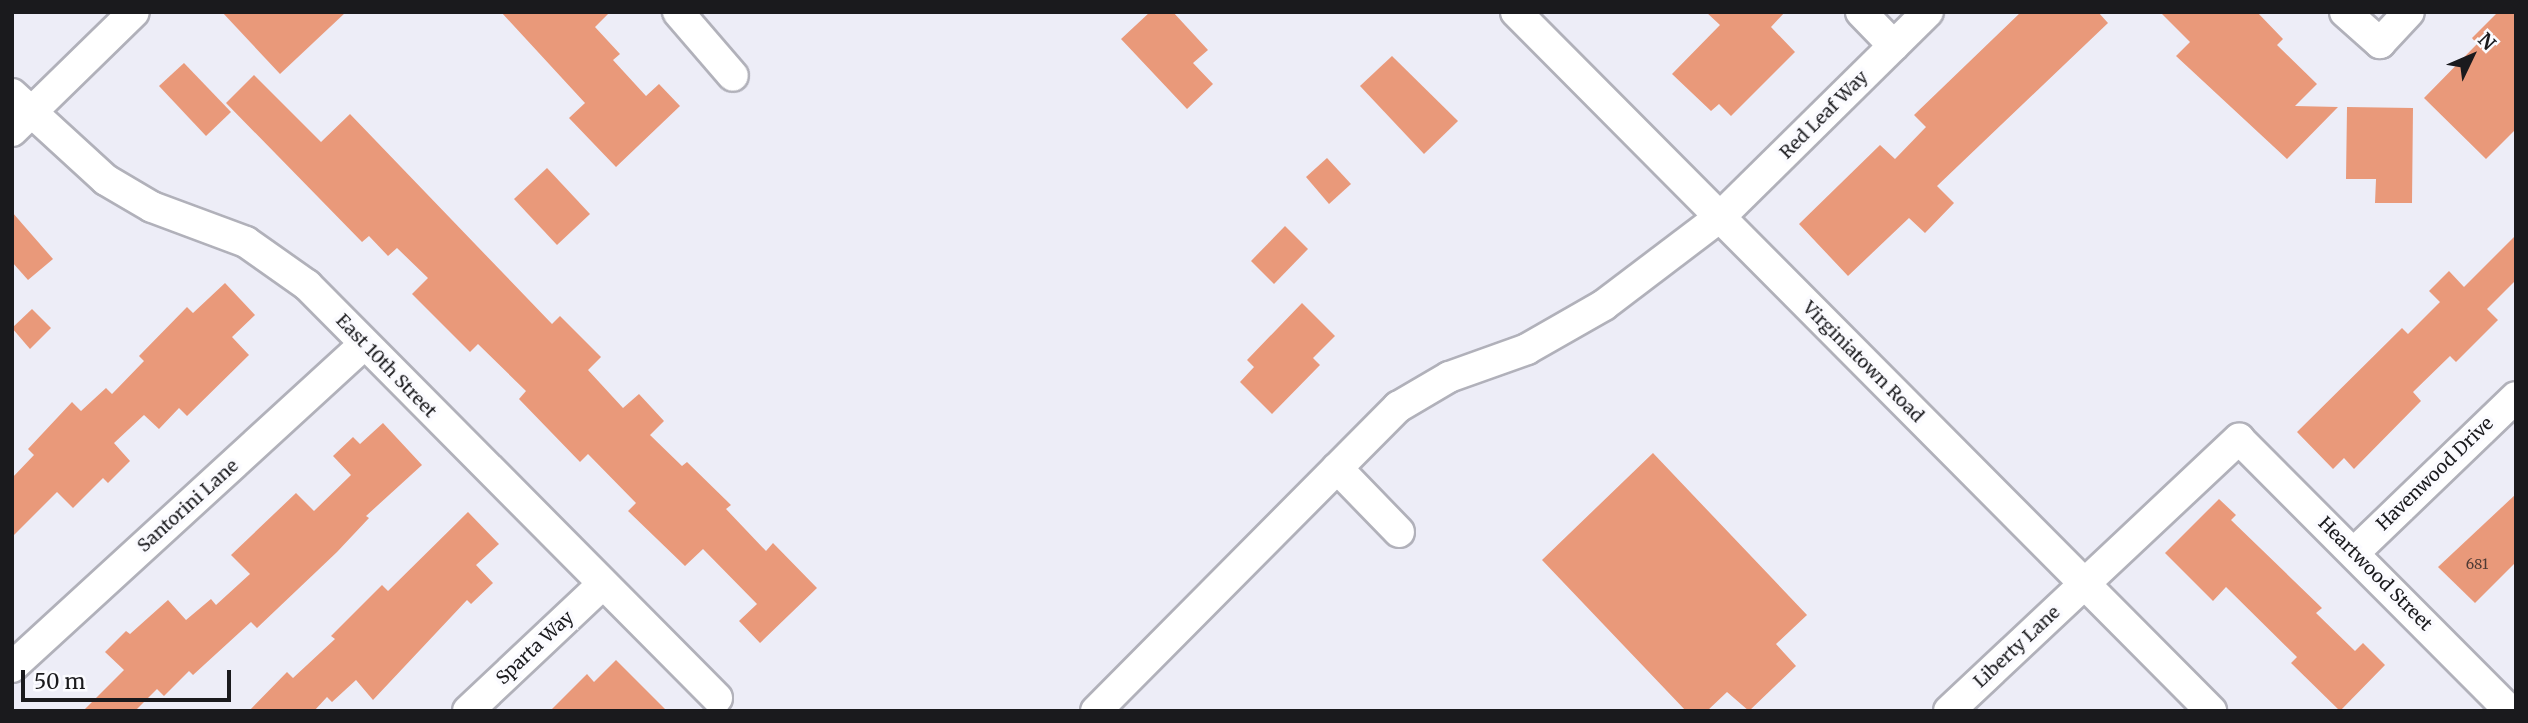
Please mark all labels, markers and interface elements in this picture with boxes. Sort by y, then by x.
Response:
north arrow [2437,21,2507,91]
text: N [2473,28,2501,55]
street label: Red Leaf Way [1775,66,1873,164]
street label: Virginiatown Road [1798,297,1928,427]
street label: East 10th Street [331,310,441,422]
street label: Havenwood Drive [2372,413,2498,535]
street label: Santorini Lane [133,455,243,557]
street label: Heartwood Street [2314,513,2436,635]
house number: 681 [2466,556,2488,572]
street label: Liberty Lane [1969,602,2065,692]
street label: Sparta Way [492,607,578,689]
scale bar [24,656,234,700]
text: 50 m [34,668,85,695]

